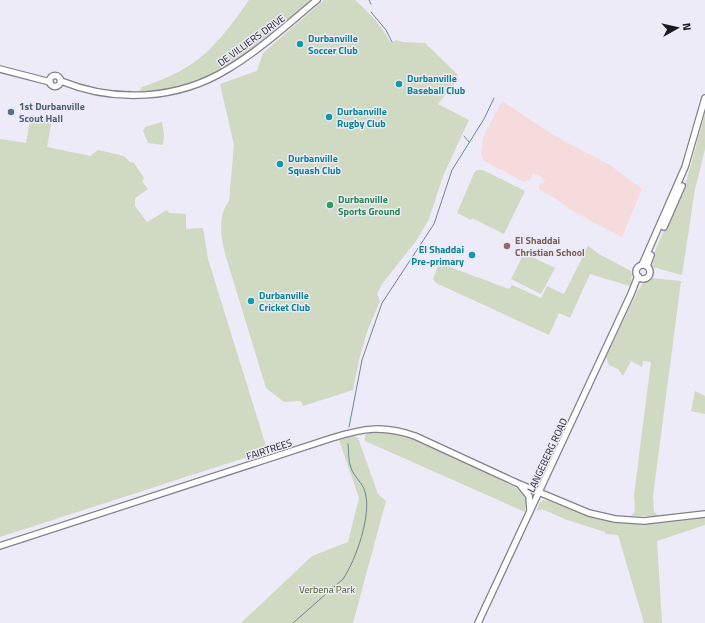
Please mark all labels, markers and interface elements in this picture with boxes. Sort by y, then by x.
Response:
north arrow [657,8,697,48]
street label: DE VILLIERS DRIVE [214,10,289,70]
text: N [678,22,695,31]
place label: Durbanville Soccer Club [308,31,358,58]
marker: Durbanville Soccer Club [295,39,305,49]
place label: Durbanville Baseball Club [407,71,466,98]
marker: Durbanville Baseball Club [394,79,404,89]
place label: 1st Durbanville Scout Hall [19,99,85,126]
place label: Durbanville Rugby Club [337,104,387,131]
marker: 1st Durbanville Scout Hall [6,107,16,117]
marker: Durbanville Rugby Club [324,112,334,122]
place label: Durbanville Squash Club [288,151,342,178]
marker: Durbanville Squash Club [275,159,285,169]
place label: Durbanville Sports Ground [338,192,400,219]
marker: Durbanville Sports Ground [325,200,335,210]
place label: El Shaddai Christian School [515,233,585,260]
marker: El Shaddai Christian School [502,241,512,251]
place label: El Shaddai Pre-primary [411,242,464,269]
marker: El Shaddai Pre-primary [467,250,477,260]
place label: Durbanville Cricket Club [259,288,311,315]
marker: Durbanville Cricket Club [246,296,256,306]
street label: LANGEBERG ROAD [524,416,571,495]
street label: FAIRTREES [244,435,294,464]
park label: Verbena Park [299,582,355,597]

